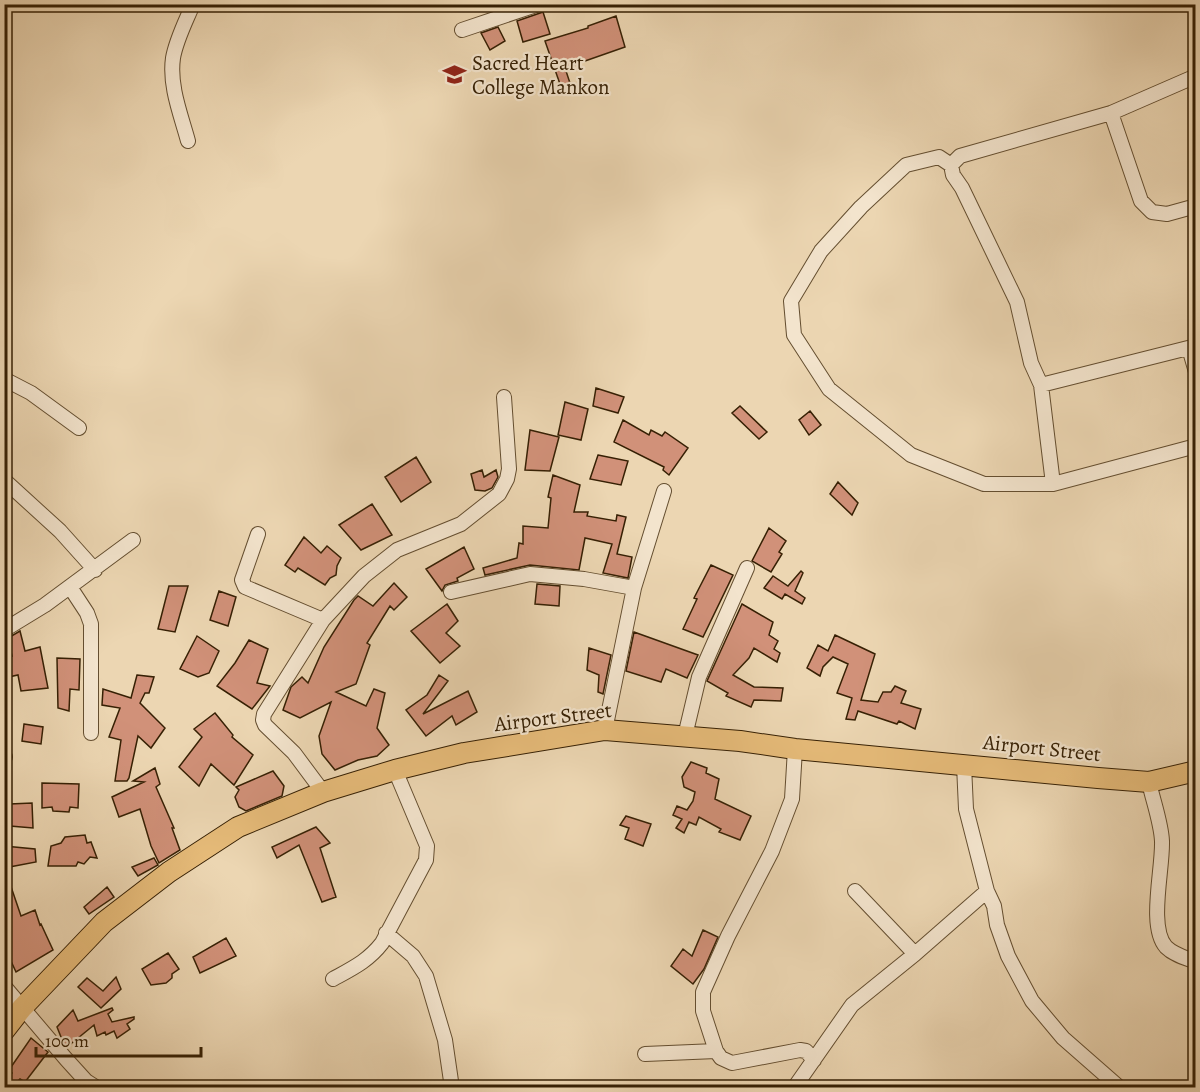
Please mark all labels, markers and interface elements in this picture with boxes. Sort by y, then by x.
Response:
place label: Sacred Heart College Mankon [472,49,610,101]
school or university icon: Sacred Heart College Mankon [441,62,467,88]
street label: Airport Street [492,696,613,738]
street label: Airport Street [981,728,1102,768]
scale bar [36,1020,201,1058]
text: 100 m [45,1029,89,1053]

